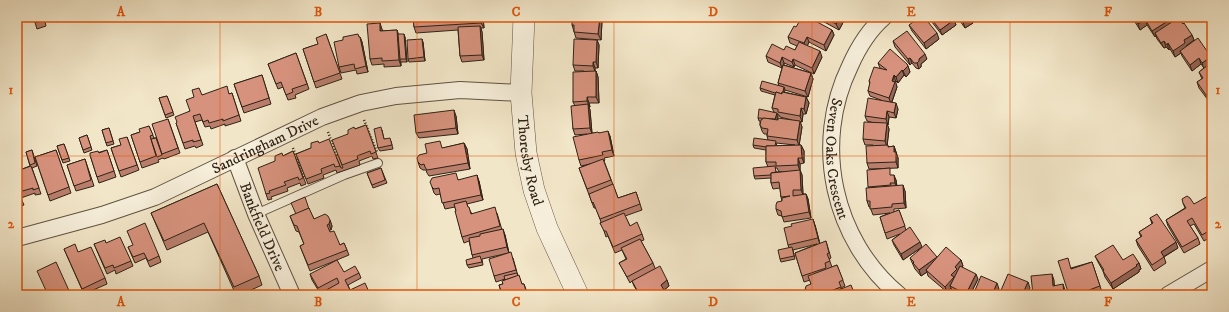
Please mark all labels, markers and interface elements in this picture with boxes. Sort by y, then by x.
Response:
text: A [116,4,126,20]
text: B [314,4,322,20]
text: C [512,4,521,20]
text: D [708,4,718,20]
text: E [906,4,916,20]
text: F [1104,4,1113,20]
text: 1 [9,82,14,98]
text: 1 [1216,82,1221,98]
street label: Seven Oaks Crescent [821,96,853,222]
street label: Sandringham Drive [209,111,322,178]
street label: Thoresby Road [513,114,548,209]
street label: Bankfield Drive [235,180,289,274]
text: 2 [8,216,15,232]
text: 2 [1215,216,1222,232]
text: A [116,294,126,310]
text: B [314,294,322,310]
text: C [512,294,521,310]
text: D [708,294,718,310]
text: E [906,294,916,310]
text: F [1104,294,1113,310]

